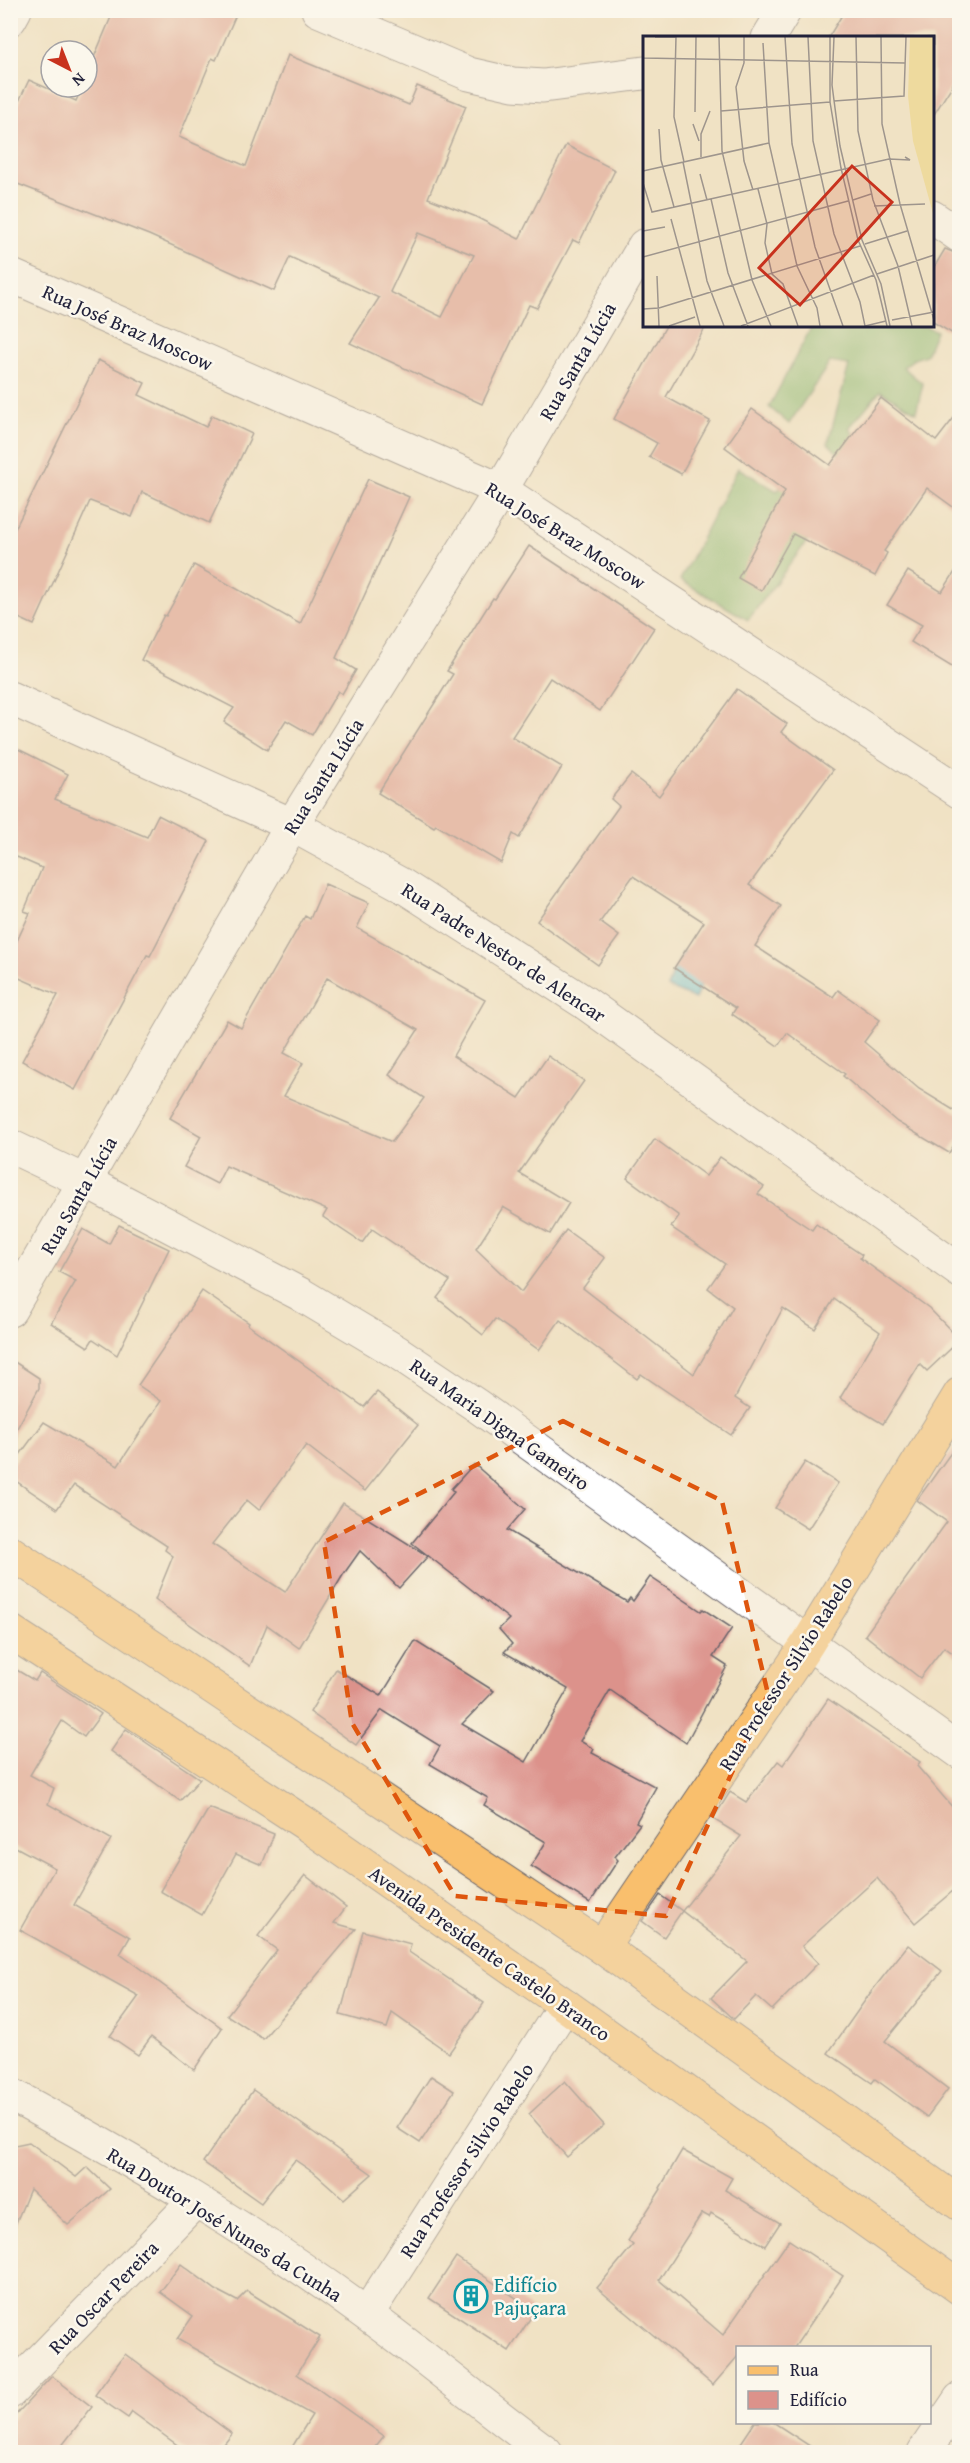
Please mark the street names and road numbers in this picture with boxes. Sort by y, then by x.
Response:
street label: Rua José Braz Moscow [38,276,219,378]
street label: Rua Santa Lúcia [531,296,623,425]
street label: Rua José Braz Moscow [480,474,652,596]
street label: Rua Santa Lúcia [276,712,371,840]
street label: Rua Padre Nestor de Alencar [396,875,612,1029]
street label: Rua Santa Lúcia [32,1130,124,1259]
street label: Rua Maria Digna Gameiro [404,1351,596,1497]
street label: Rua Professor Silvio Rabelo [711,1570,859,1776]
street label: Avenida Presidente Castelo Branco [363,1858,617,2048]
street label: Rua Professor Silvio Rabelo [392,2057,540,2263]
street label: Rua Doutor José Nunes da Cunha [102,2140,349,2309]
street label: Rua Oscar Pereira [41,2233,165,2360]

